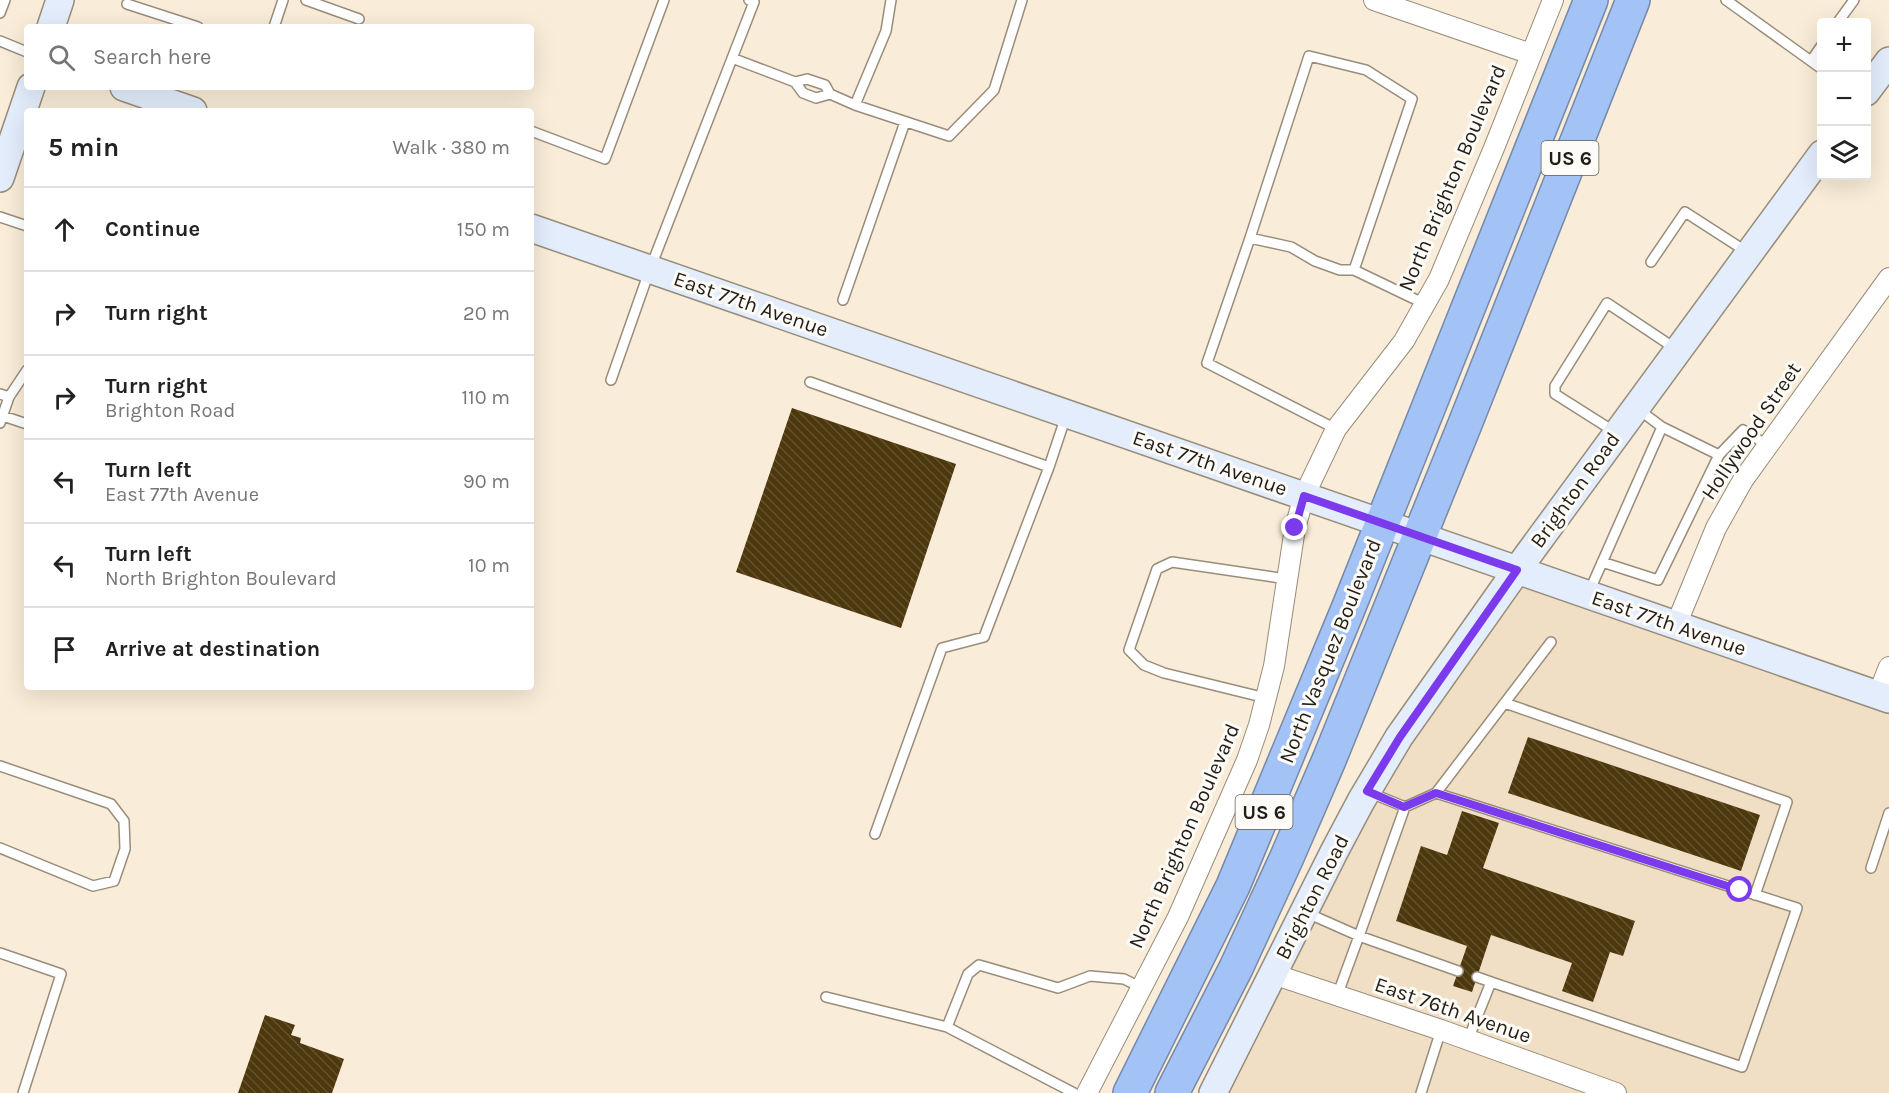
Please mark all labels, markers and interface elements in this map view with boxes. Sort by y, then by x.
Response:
map controls [1817,18,1871,180]
button: + [1817,18,1871,72]
search box [24,24,534,90]
icon: search [45,41,78,74]
text: Search here [93,44,211,70]
street label: North Brighton Boulevard [1393,61,1511,295]
button: − [1817,72,1871,126]
button: layers [1817,126,1871,180]
text: 5 min [48,132,119,163]
text: Walk · 380 m [392,136,510,159]
road number: US 6 [1542,141,1598,175]
icon: ahead [48,213,81,246]
text: Continue [105,216,200,242]
text: 150 m [457,218,510,241]
street label: East 77th Avenue [671,266,831,342]
icon: right [48,297,81,330]
text: Turn right [105,300,208,326]
text: 20 m [463,302,510,325]
street label: Hollywood Street [1696,358,1806,504]
text: Turn right [105,373,208,399]
icon: right [48,381,81,414]
text: 110 m [461,386,510,409]
text: Brighton Road [105,399,235,422]
street label: East 77th Avenue [1130,425,1290,501]
street label: Brighton Road [1525,428,1625,552]
text: Turn left [105,457,192,483]
icon: left [48,465,81,498]
text: 90 m [463,470,510,493]
text: East 77th Avenue [105,483,259,506]
route end [1281,514,1307,540]
street label: North Vasquez Boulevard [1274,535,1386,767]
text: Turn left [105,541,192,567]
icon: left [48,549,81,582]
text: 10 m [468,554,510,577]
text: North Brighton Boulevard [105,567,337,590]
street label: East 77th Avenue [1589,585,1749,661]
icon: arrive [48,633,81,666]
text: Arrive at destination [105,636,320,662]
street label: North Brighton Boulevard [1124,720,1244,952]
road number: US 6 [1236,795,1292,829]
street label: Brighton Road [1270,831,1354,963]
route start [1726,876,1752,902]
street label: East 76th Avenue [1372,972,1534,1048]

